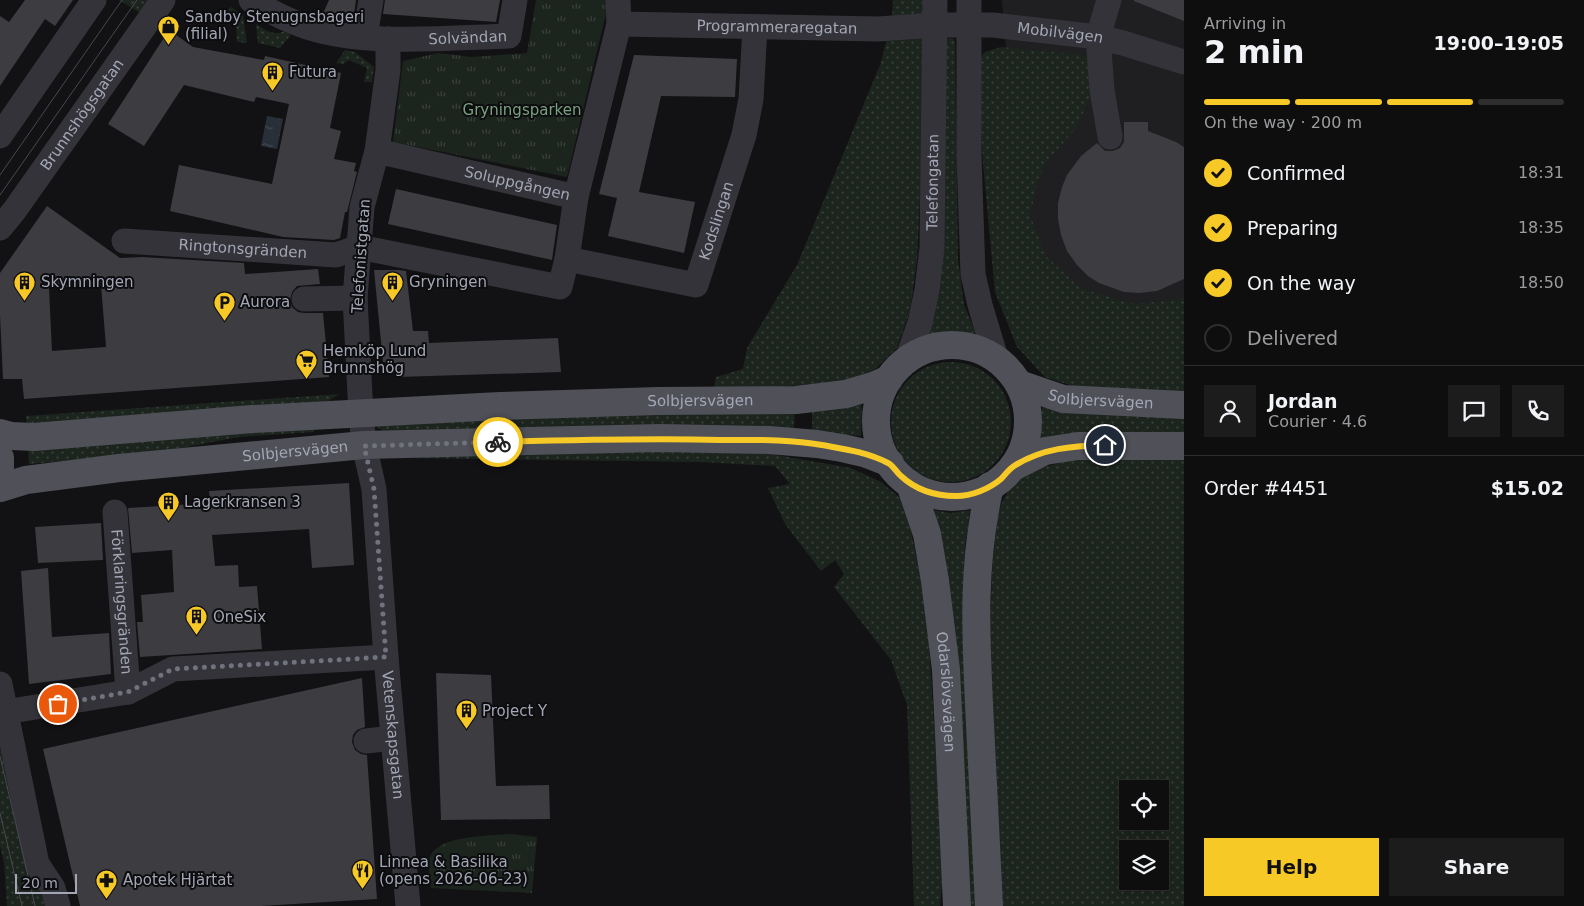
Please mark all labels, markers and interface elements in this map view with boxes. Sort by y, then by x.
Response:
place label: Sandby Stenugnsbageri (filial) [185,8,364,43]
shop icon: Sandby Stenugnsbageri (filial) [157,14,181,45]
text: Arriving in [1204,14,1286,33]
street label: Programmeraregatan [696,16,858,38]
street label: Mobilvägen [1016,19,1105,47]
street label: Solvändan [428,27,507,48]
text: 19:00–19:05 [1434,32,1564,54]
text: 2 min [1204,33,1305,71]
street label: Brunnshögsgatan [37,55,128,174]
building icon: Futura [261,60,285,91]
place label: Futura [289,63,337,81]
park label: Gryningsparken [463,101,581,119]
text: On the way · 200 m [1204,113,1362,132]
street label: Telefongatan [923,134,942,232]
icon: check [1204,159,1232,187]
text: Confirmed [1247,162,1346,184]
street label: Soluppgången [463,163,572,204]
text: 18:31 [1518,163,1564,182]
street label: Kodslingan [696,179,738,262]
street label: Telefonistgatan [348,198,374,315]
icon: check [1204,214,1232,242]
text: Preparing [1247,217,1338,239]
text: 18:35 [1518,218,1564,237]
street label: Ringtonsgränden [178,236,308,262]
icon: check [1204,269,1232,297]
building icon: Skymningen [13,270,37,301]
building icon: Gryningen [381,270,405,301]
text: On the way [1247,272,1356,294]
place label: Skymningen [41,273,134,291]
place label: Gryningen [409,273,487,291]
text: 18:50 [1518,273,1564,292]
parking icon: Aurora [212,290,236,321]
place label: Aurora [240,293,290,311]
text: Delivered [1247,327,1338,349]
place label: Hemköp Lund Brunnshög [323,342,426,377]
supermarket icon: Hemköp Lund Brunnshög [295,348,319,379]
street label: Solbjersvägen [1045,385,1154,412]
button: person [1204,385,1256,437]
button: chat [1448,385,1500,437]
button: phone [1512,385,1564,437]
text: Jordan [1268,390,1337,412]
street label: Solbjersvägen [647,391,754,410]
text: Courier · 4.6 [1268,412,1367,431]
courier [473,417,523,467]
pin [1084,424,1126,466]
icon: bike [484,428,512,456]
icon: home [1091,431,1119,459]
street label: Solbjersvägen [242,438,349,465]
text: Order #4451 [1204,477,1328,499]
text: $15.02 [1491,477,1564,499]
building icon: Lagerkransen 3 [156,490,180,521]
place label: Lagerkransen 3 [184,493,301,511]
street label: Förklaringsgränden [107,529,136,675]
building icon: OneSix [185,605,209,636]
place label: OneSix [213,608,266,626]
street label: Odarslövsvägen [932,631,959,753]
street label: Vetenskapsgatan [378,670,408,800]
pin [37,683,79,725]
icon: bag [44,690,72,718]
building icon: Project Y [454,699,478,730]
place label: Project Y [482,702,548,720]
map controls [1119,780,1169,890]
button: locate [1119,780,1169,830]
button: Help [1204,838,1379,896]
button: Share [1389,838,1564,896]
button: layers [1119,840,1169,890]
place label: Linnea & Basilika (opens 2026-06-23) [379,853,528,888]
restaurant icon: Linnea & Basilika (opens 2026-06-23) [351,859,375,890]
pharmacy icon: Apotek Hjärtat [95,868,119,899]
scale bar [15,871,78,894]
place label: Apotek Hjärtat [123,871,232,889]
text: 20 m [22,875,58,891]

